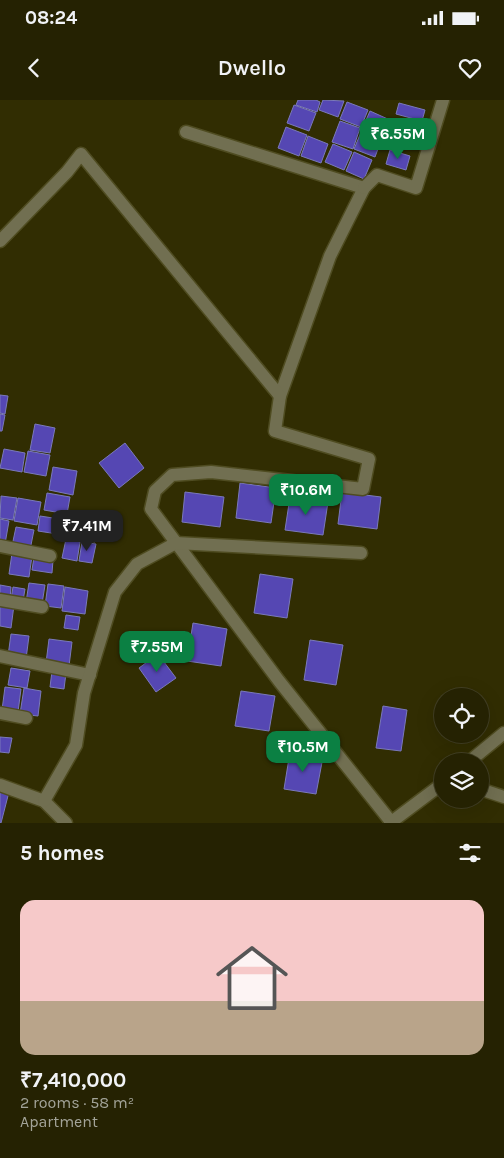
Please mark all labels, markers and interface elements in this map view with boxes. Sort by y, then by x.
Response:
text: 08:24 [25,7,77,29]
icon: back [20,54,48,82]
icon: heart [456,54,484,82]
text: Dwello [218,55,286,81]
pin: ₹6.55M [357,118,439,160]
text: ₹6.55M [371,124,425,143]
pin: ₹10.6M [265,474,347,516]
text: ₹10.6M [280,480,332,499]
pin: ₹7.41M [46,510,128,552]
text: ₹7.41M [62,516,112,535]
pin: ₹7.55M [116,630,198,673]
text: ₹7.55M [130,637,184,656]
map controls [434,688,489,808]
button: locate [434,688,489,743]
pin: ₹10.5M [262,730,344,773]
text: ₹10.5M [277,737,329,756]
button: layers [434,753,489,808]
icon: filters [456,839,484,867]
text: 5 homes [20,841,105,865]
icon: home [207,933,297,1023]
text: ₹7,410,000 [20,1068,126,1092]
text: 2 rooms · 58 m² [20,1093,134,1112]
text: Apartment [20,1112,98,1131]

